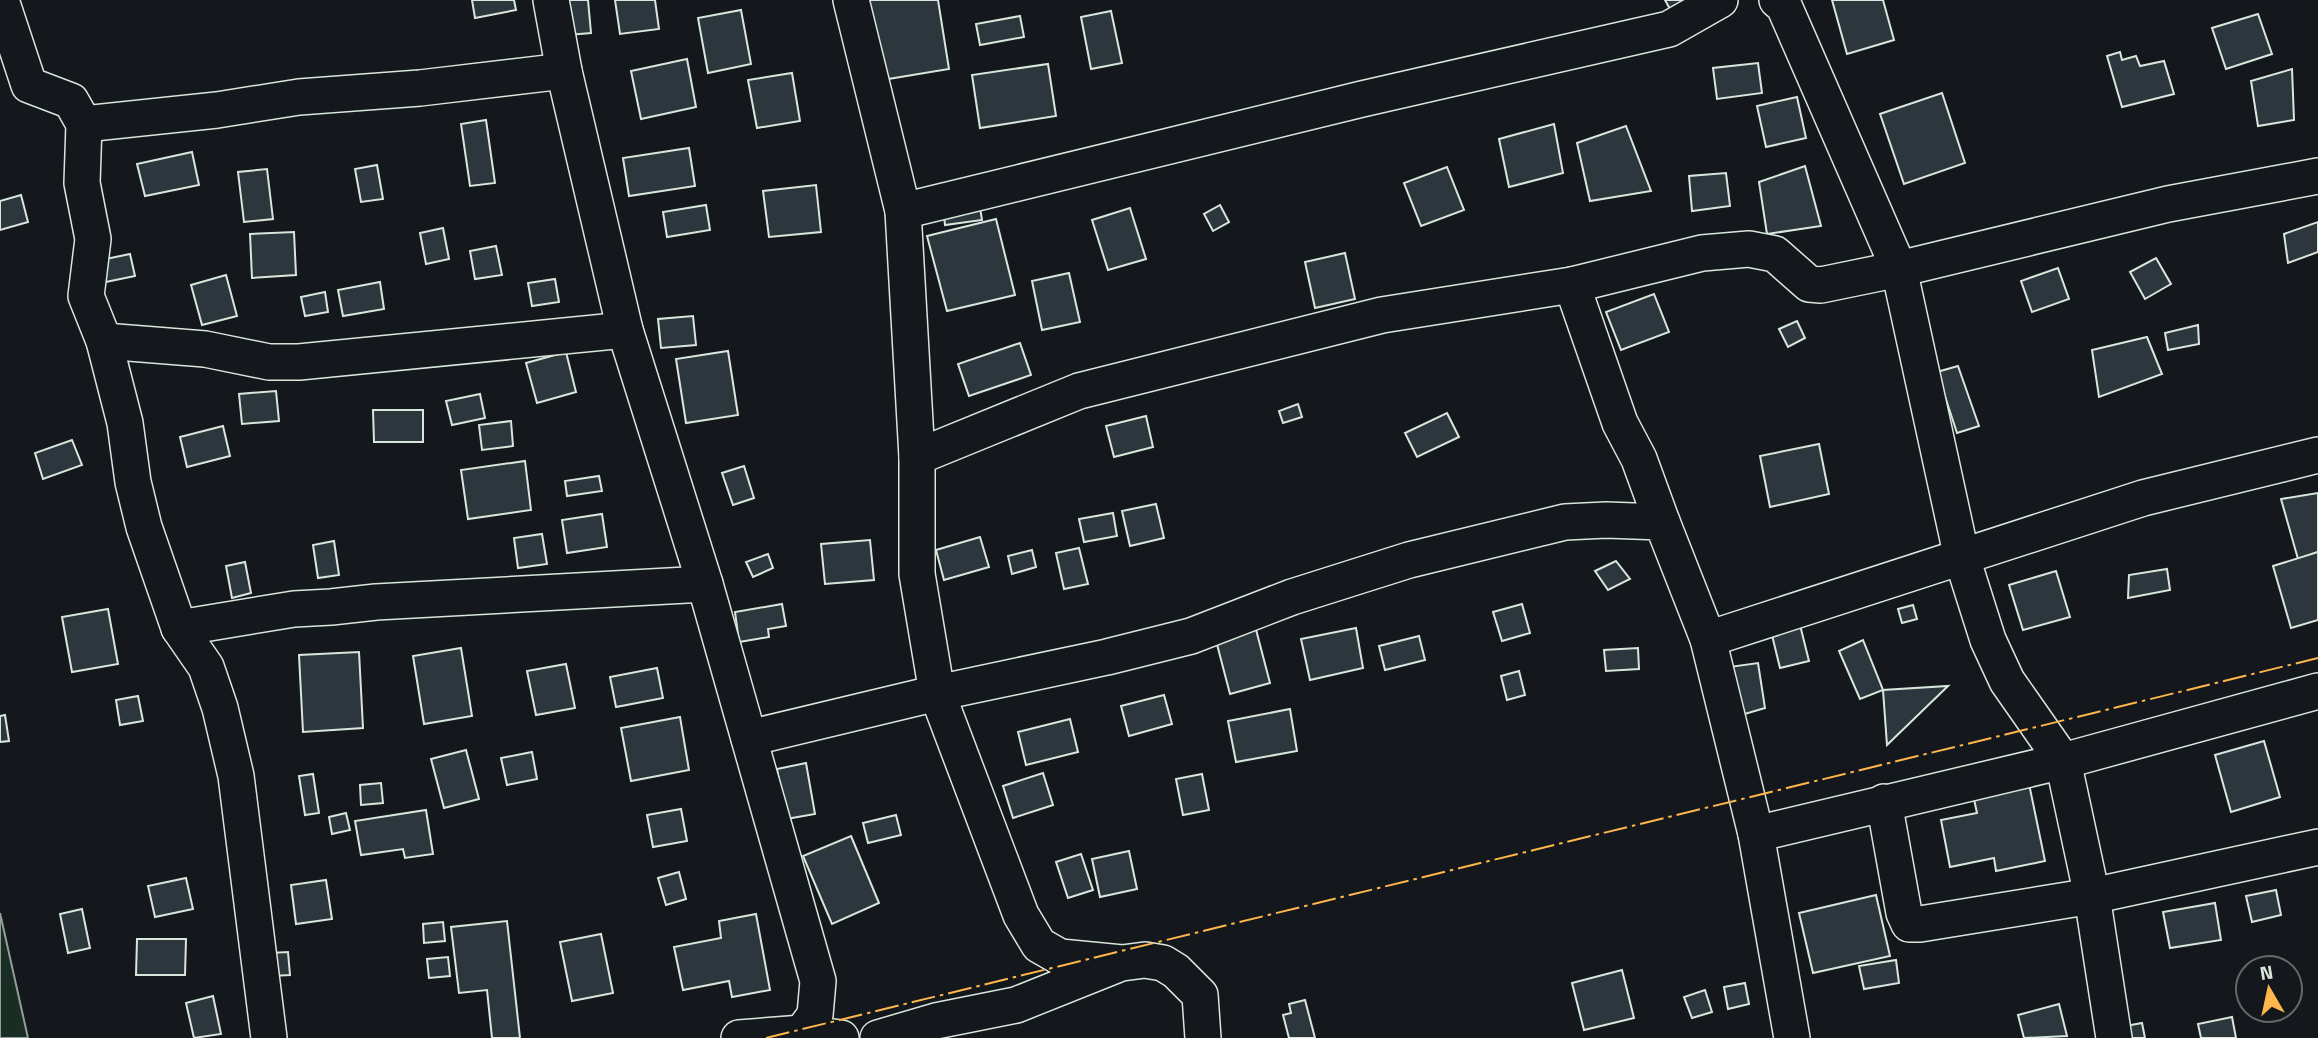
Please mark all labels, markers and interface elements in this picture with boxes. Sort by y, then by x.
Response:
north arrow [2234,954,2304,1024]
text: N [2257,956,2275,987]

